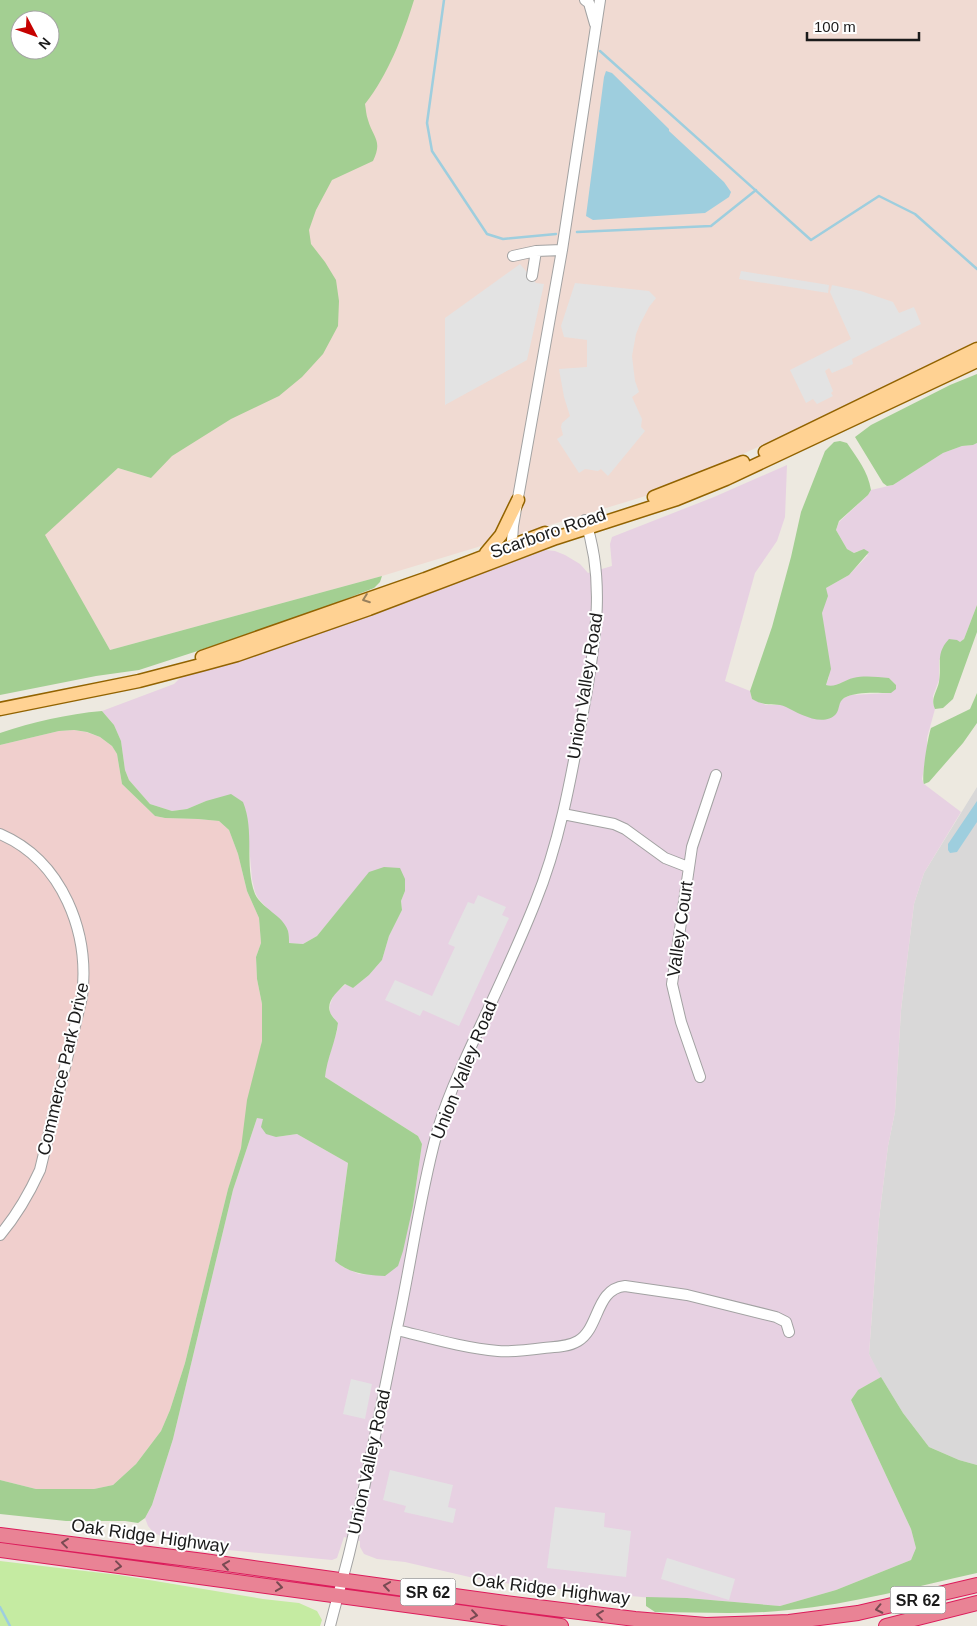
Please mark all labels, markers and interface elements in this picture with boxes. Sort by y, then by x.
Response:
north arrow [10,10,60,60]
scale bar [807,10,920,42]
text: 100 m [814,18,856,35]
text: N [35,34,54,53]
street label: Scarboro Road [488,504,608,562]
one-way arrow [362,593,371,603]
street label: Union Valley Road [564,611,606,761]
street label: Valley Court [663,880,697,978]
street label: Commerce Park Drive [33,981,93,1157]
street label: Union Valley Road [427,998,501,1142]
street label: Union Valley Road [344,1388,394,1536]
street label: Oak Ridge Highway [70,1515,230,1557]
one-way arrow [60,1538,68,1549]
one-way arrow [114,1560,122,1571]
one-way arrow [222,1560,230,1570]
street label: Oak Ridge Highway [471,1569,631,1609]
road number: SR 62 [400,1578,456,1605]
one-way arrow [275,1581,283,1592]
one-way arrow [383,1582,391,1592]
road number: SR 62 [890,1586,946,1614]
one-way arrow [874,1603,883,1613]
one-way arrow [470,1610,479,1620]
one-way arrow [596,1610,604,1621]

